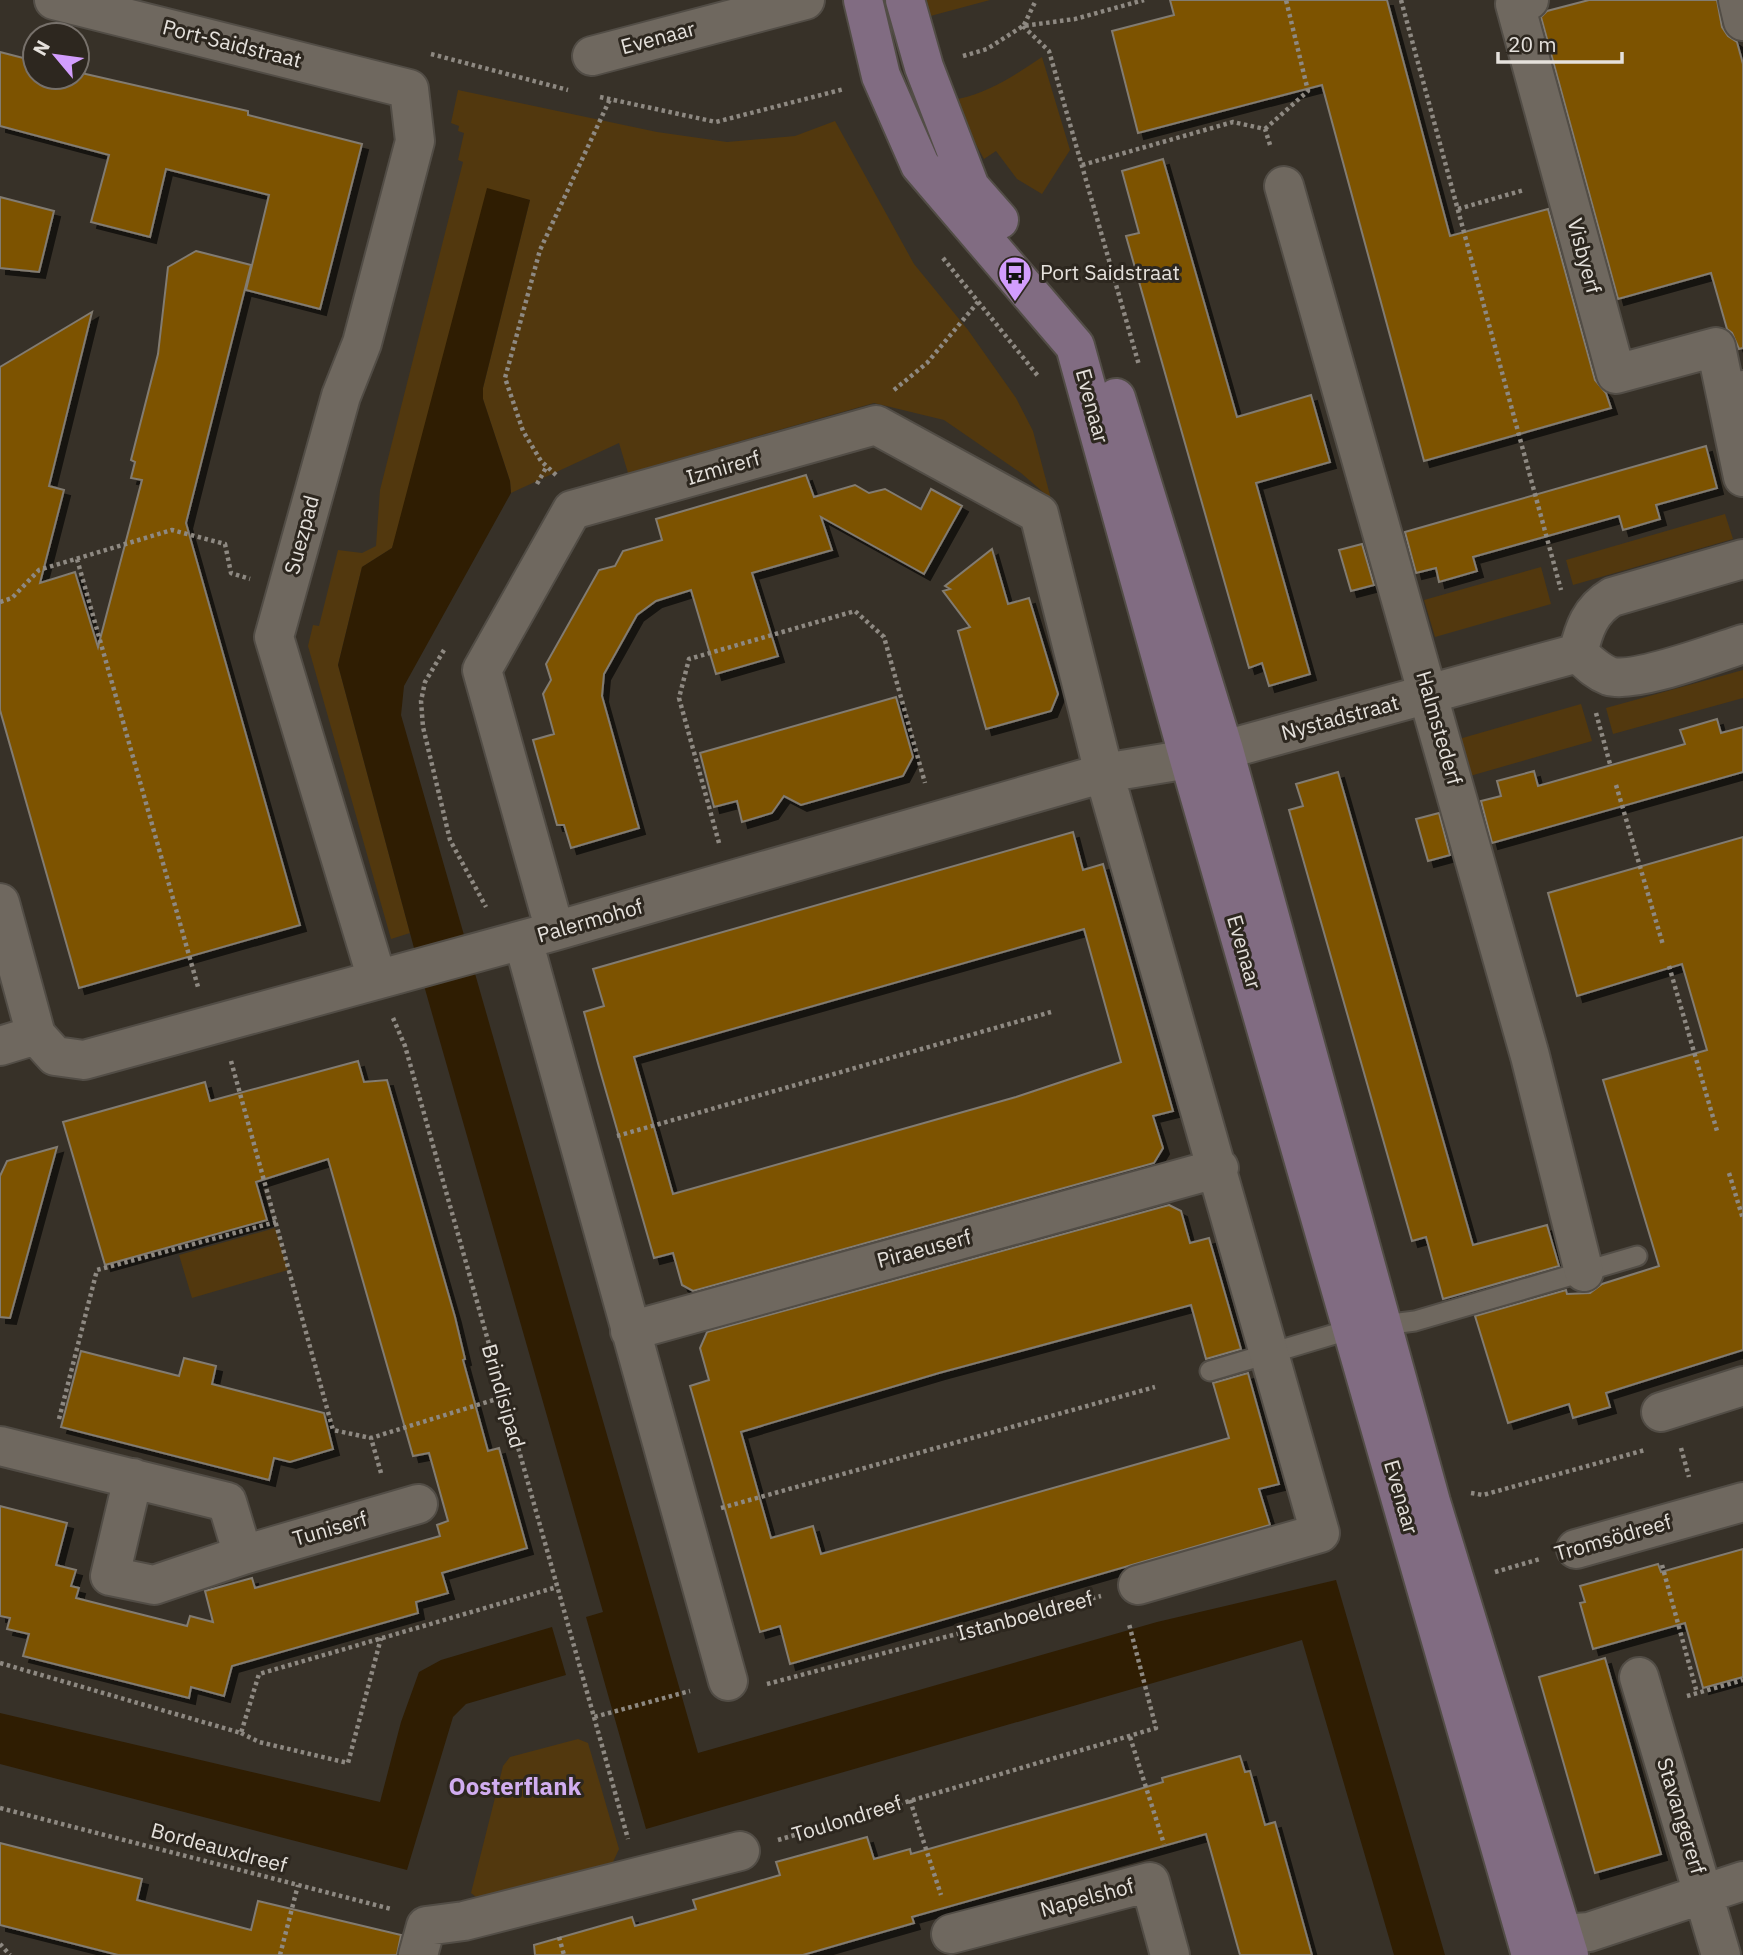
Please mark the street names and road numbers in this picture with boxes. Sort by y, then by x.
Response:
street label: Port-Saidstraat [160,12,305,74]
street label: Evenaar [617,14,698,60]
street label: Visbyerf [1561,215,1608,297]
street label: Evenaar [1070,365,1116,446]
street label: Izmirerf [683,443,763,491]
street label: Suezpad [277,492,325,577]
street label: Halmstederf [1410,667,1470,788]
street label: Nystadstraat [1278,688,1402,746]
street label: Palermohof [533,891,646,949]
street label: Evenaar [1221,911,1269,992]
street label: Piraeuserf [873,1222,974,1274]
street label: Brindisipad [476,1340,532,1451]
street label: Evenaar [1378,1456,1426,1537]
street label: Tuniserf [289,1504,370,1552]
street label: Tromsödreef [1551,1507,1675,1567]
street label: Istanboeldreef [954,1583,1096,1647]
street label: Stavangererf [1651,1754,1713,1877]
street label: Toulondreef [788,1788,905,1848]
street label: Bordeauxdreef [148,1815,291,1879]
street label: Napelshof [1037,1871,1137,1923]

